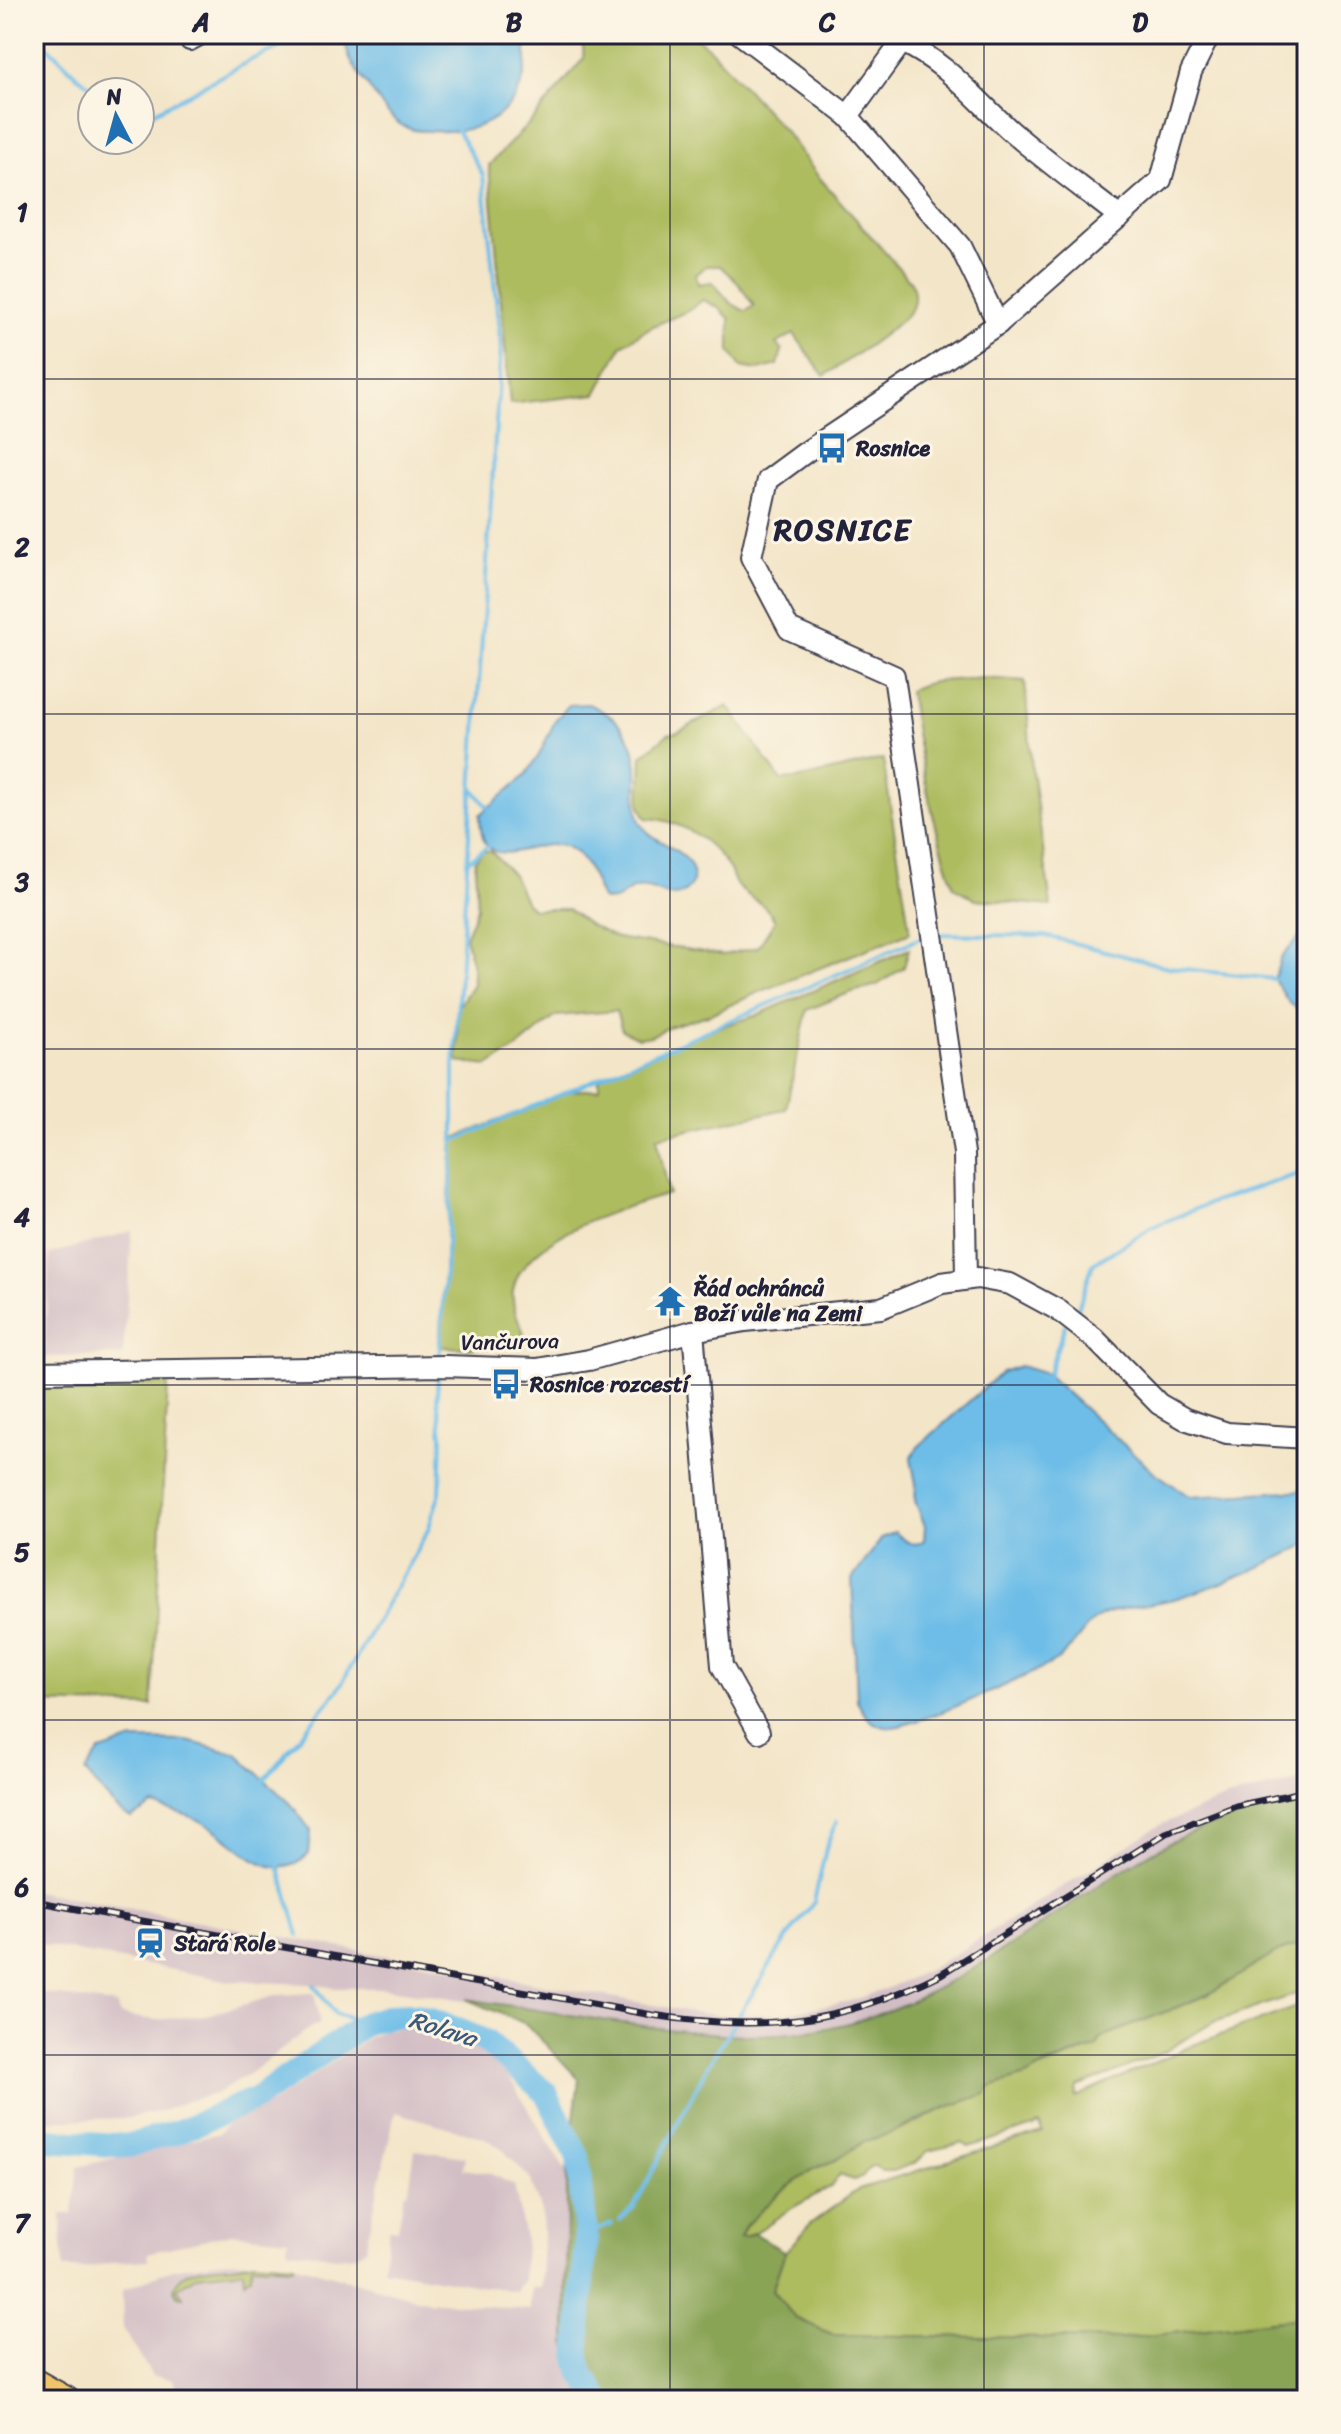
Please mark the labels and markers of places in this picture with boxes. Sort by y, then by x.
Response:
place label: Rosnice [855,429,931,468]
bus stop icon: Rosnice [815,431,849,465]
place label: Řád ochránců Boží vůle na Zemi [693,1269,864,1333]
temple icon: Řád ochránců Boží vůle na Zemi [653,1284,687,1318]
place label: Rosnice rozcestí [529,1365,692,1404]
bus stop icon: Rosnice rozcestí [489,1367,523,1401]
place label: Stará Role [173,1924,276,1963]
station icon: Stará Role [133,1926,167,1960]

